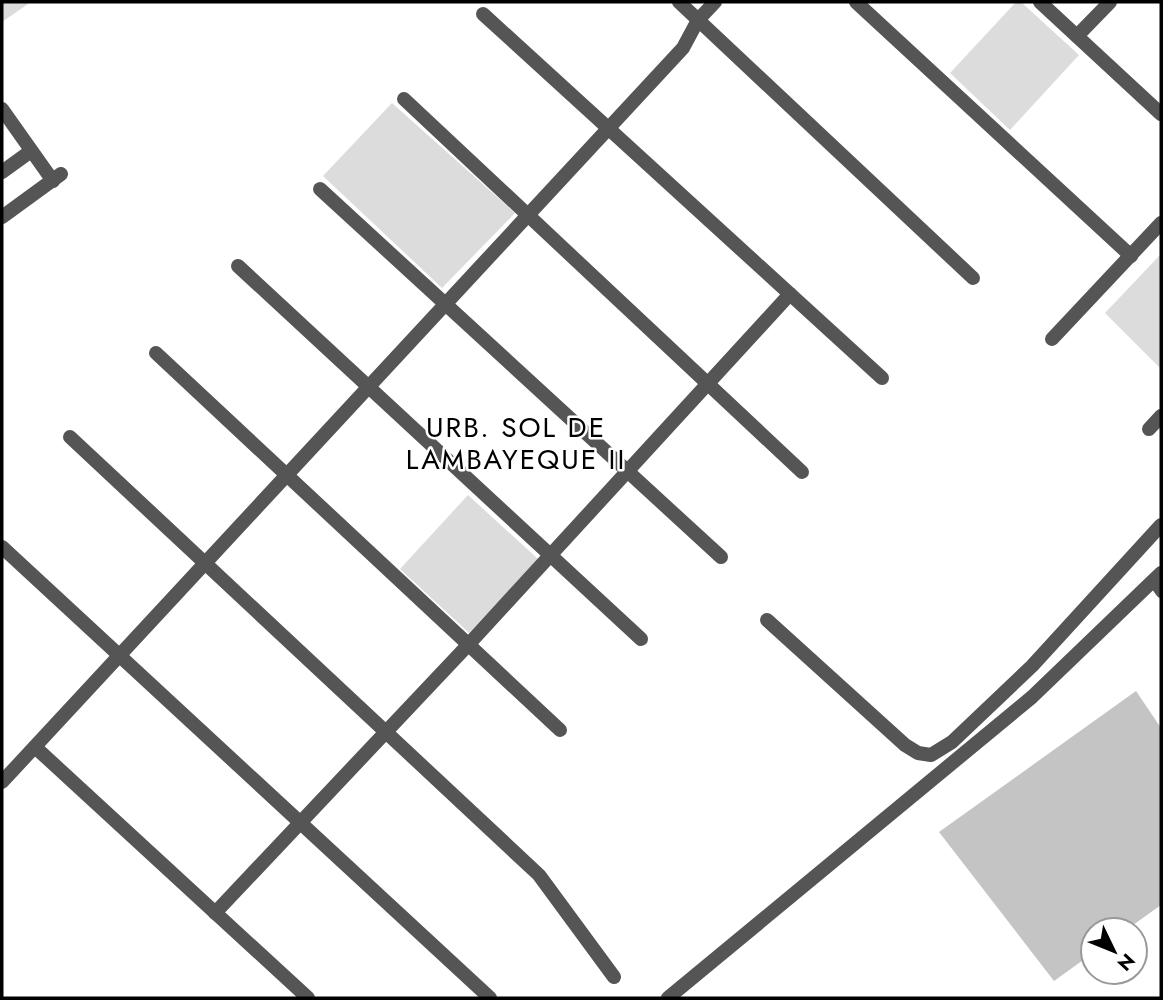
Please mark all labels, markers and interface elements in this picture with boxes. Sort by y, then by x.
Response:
district label: URB. SOL DE LAMBAYEQUE II [406,407,626,480]
north arrow [1079,916,1149,986]
text: N [1111,948,1141,977]

